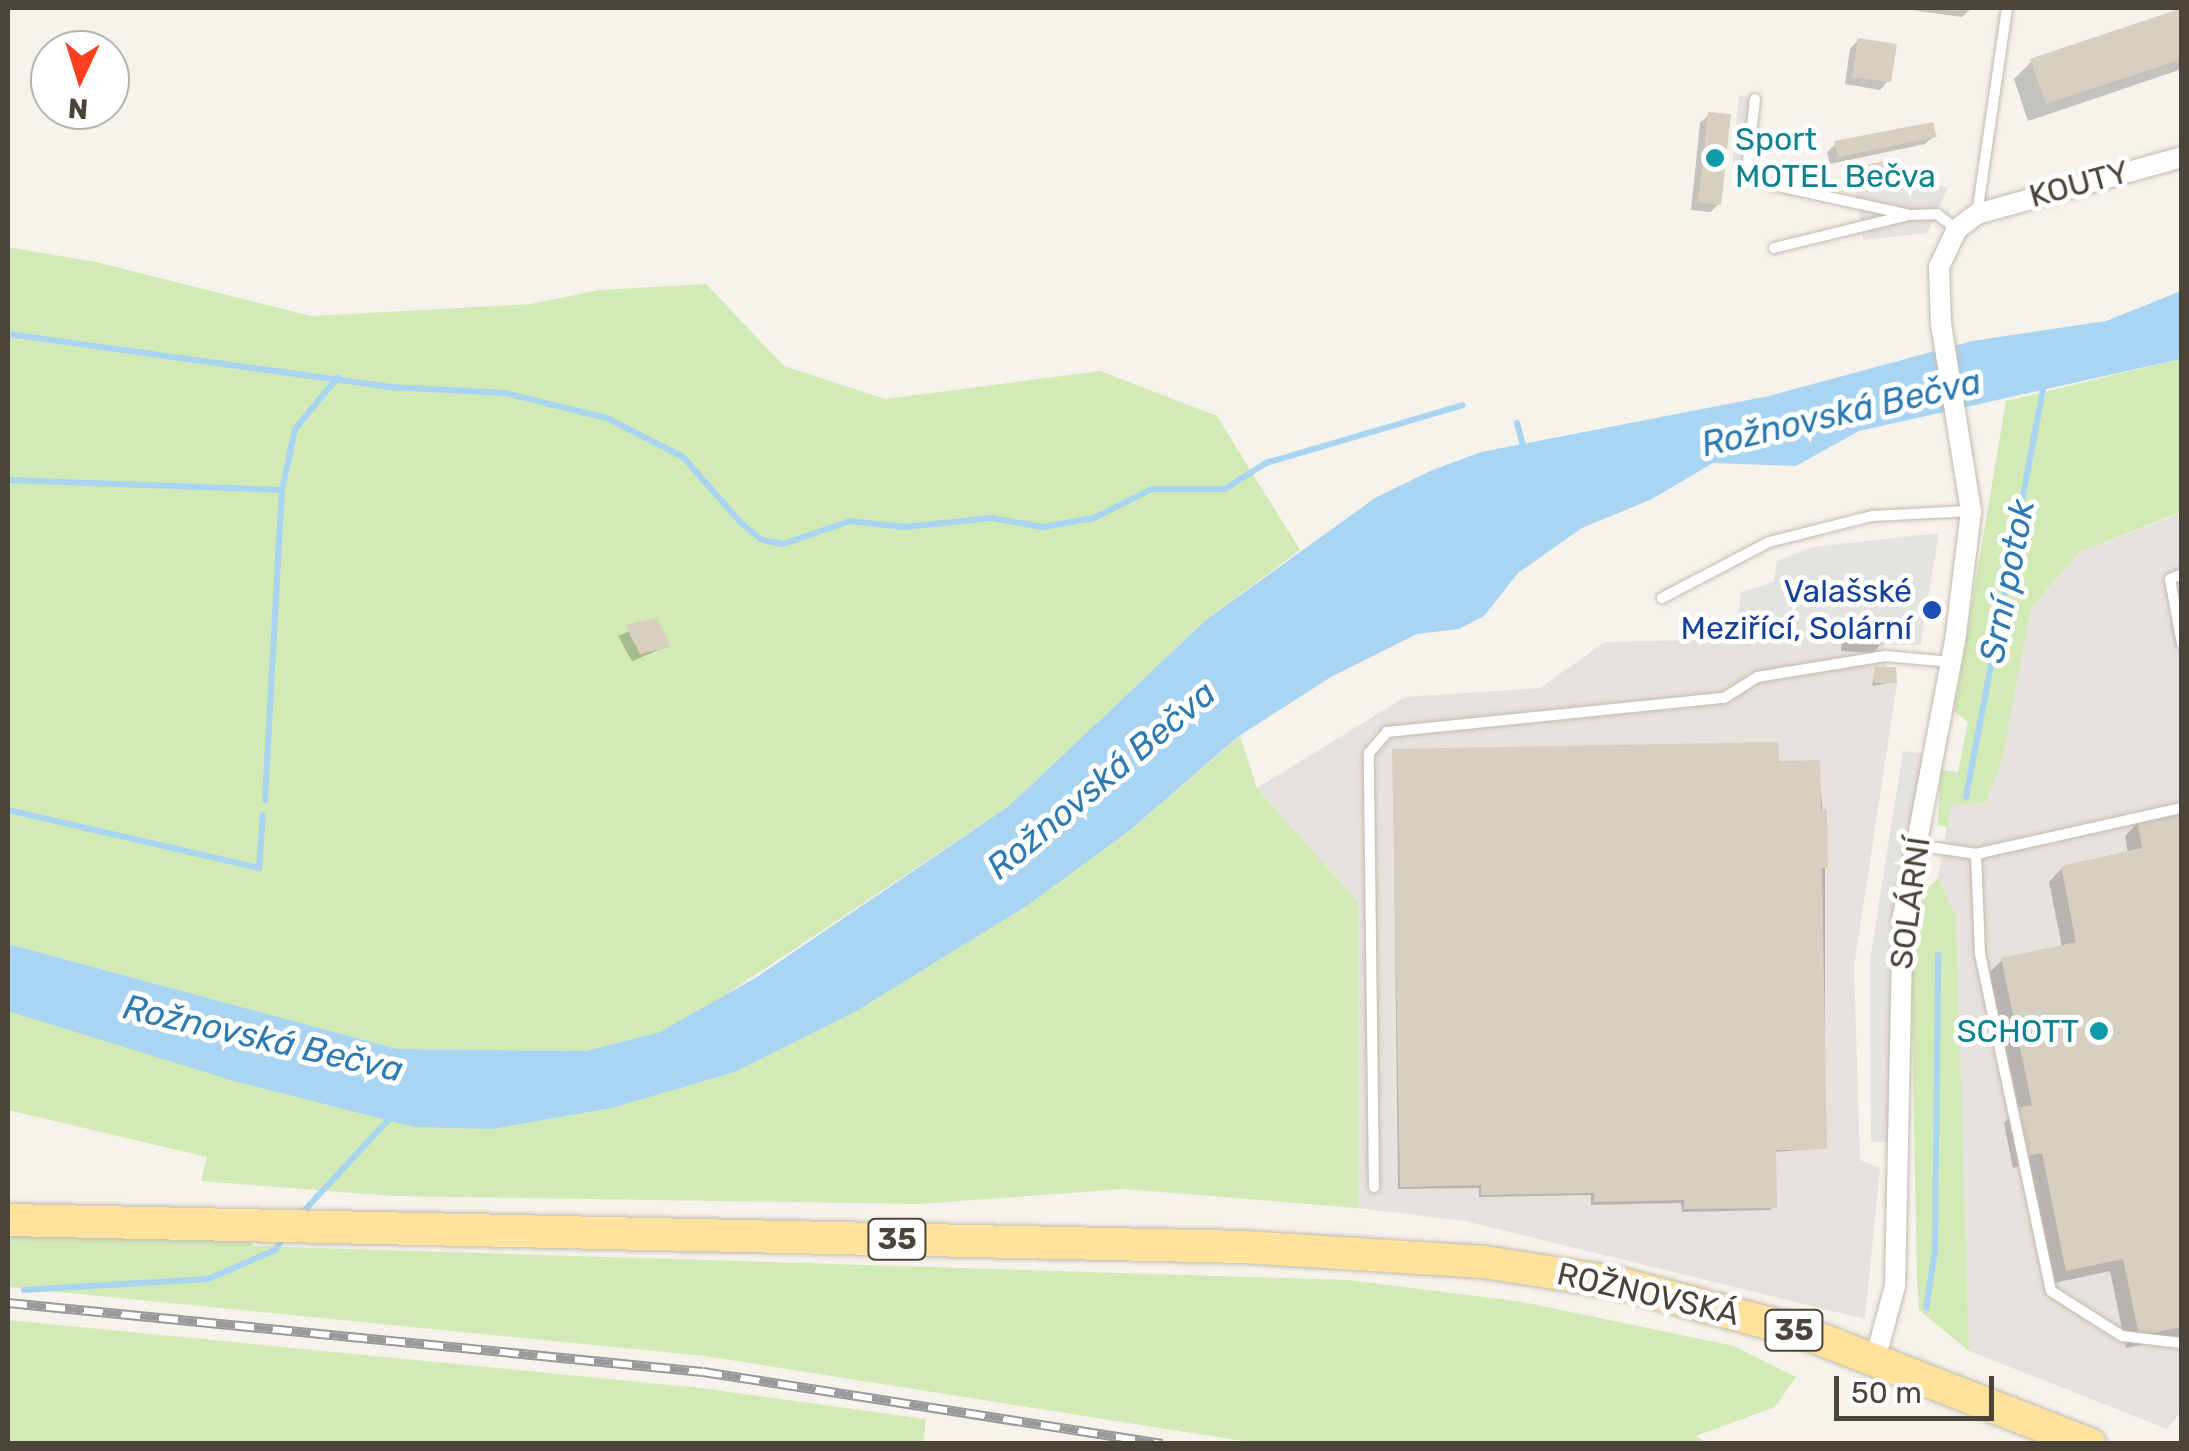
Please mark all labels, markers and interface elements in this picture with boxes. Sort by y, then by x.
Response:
north arrow [30,30,130,130]
text: N [67,91,89,126]
place label: Sport MOTEL Bečva [1735,121,1937,196]
marker: Sport MOTEL Bečva [1704,147,1726,169]
street label: KOUTY [2025,152,2133,216]
water label: Rožnovská Bečva [1697,360,1985,466]
water label: Srní potok [1971,496,2043,666]
place label: Valašské Meziřící, Solární [1681,573,1912,648]
marker: Valašské Meziřící, Solární [1921,599,1943,621]
water label: Rožnovská Bečva [978,672,1224,888]
street label: SOLÁRNÍ [1882,834,1938,972]
water label: Rožnovská Bečva [119,985,407,1091]
place label: SCHOTT [1957,1012,2079,1050]
marker: SCHOTT [2088,1020,2110,1042]
road number: 35 [867,1214,927,1264]
street label: ROŽNOVSKÁ [1553,1254,1743,1334]
road number: 35 [1764,1305,1824,1355]
scale bar [1839,1356,1999,1418]
text: 50 m [1851,1375,1922,1411]

